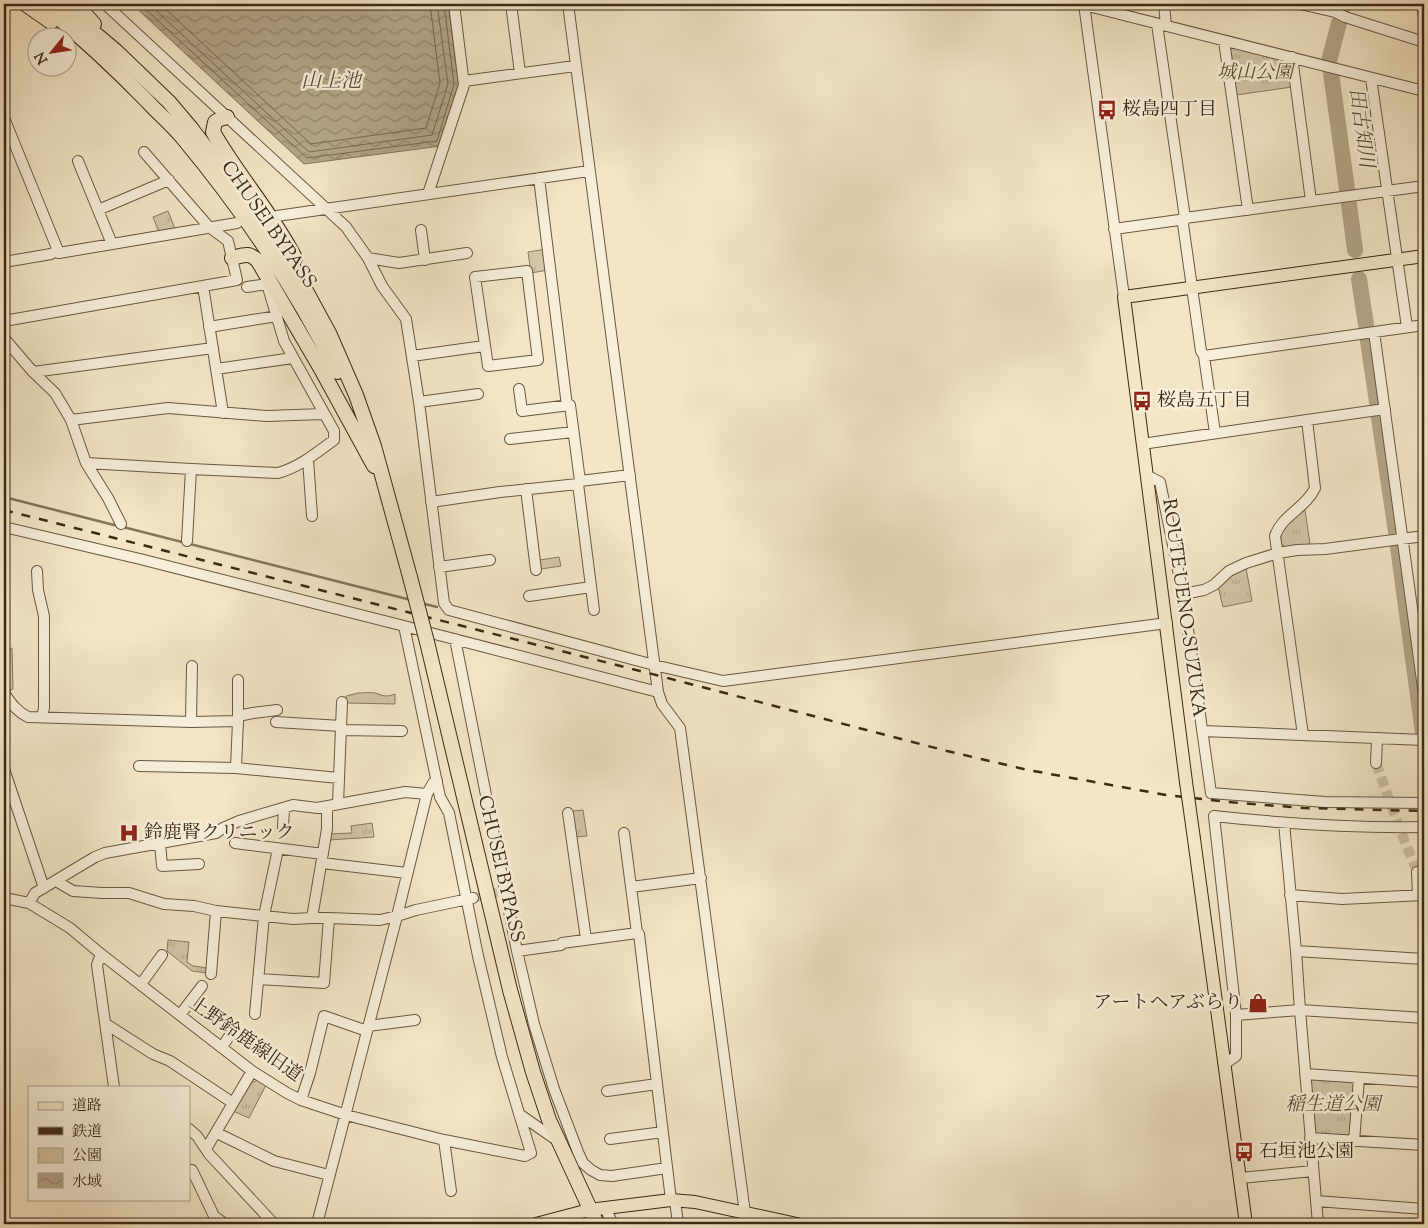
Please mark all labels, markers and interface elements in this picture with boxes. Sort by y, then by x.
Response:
north arrow [28,28,78,78]
text: N [31,48,54,67]
park label: 城山公園 [1217,60,1296,87]
water label: 山上池 [301,68,363,97]
water label: 田古知川 [1340,86,1380,172]
place label: 桜島四丁目 [1122,97,1217,124]
bus stop icon: 桜島四丁目 [1096,99,1118,121]
street label: CHUSEI BYPASS [214,156,322,294]
place label: 桜島五丁目 [1157,388,1252,415]
bus stop icon: 桜島五丁目 [1131,390,1153,412]
street label: ROUTE UENO-SUZUKA [1154,497,1212,720]
street label: CHUSEI BYPASS [470,793,530,945]
place label: 鈴鹿腎クリニック [144,820,295,847]
hospital icon: 鈴鹿腎クリニック [118,822,140,844]
place label: アートヘアぶらり [1093,990,1243,1017]
street label: 上野鈴鹿線旧道 [183,991,307,1089]
shop icon: アートヘアぶらり [1247,992,1269,1014]
legend [28,1086,190,1200]
park label: 稲生道公園 [1285,1092,1383,1119]
text: 道路 [72,1096,102,1117]
text: 鉄道 [72,1122,102,1143]
place label: 石垣池公園 [1259,1139,1354,1166]
bus stop icon: 石垣池公園 [1233,1141,1255,1163]
text: 公園 [72,1146,102,1167]
text: 水域 [72,1172,102,1193]

